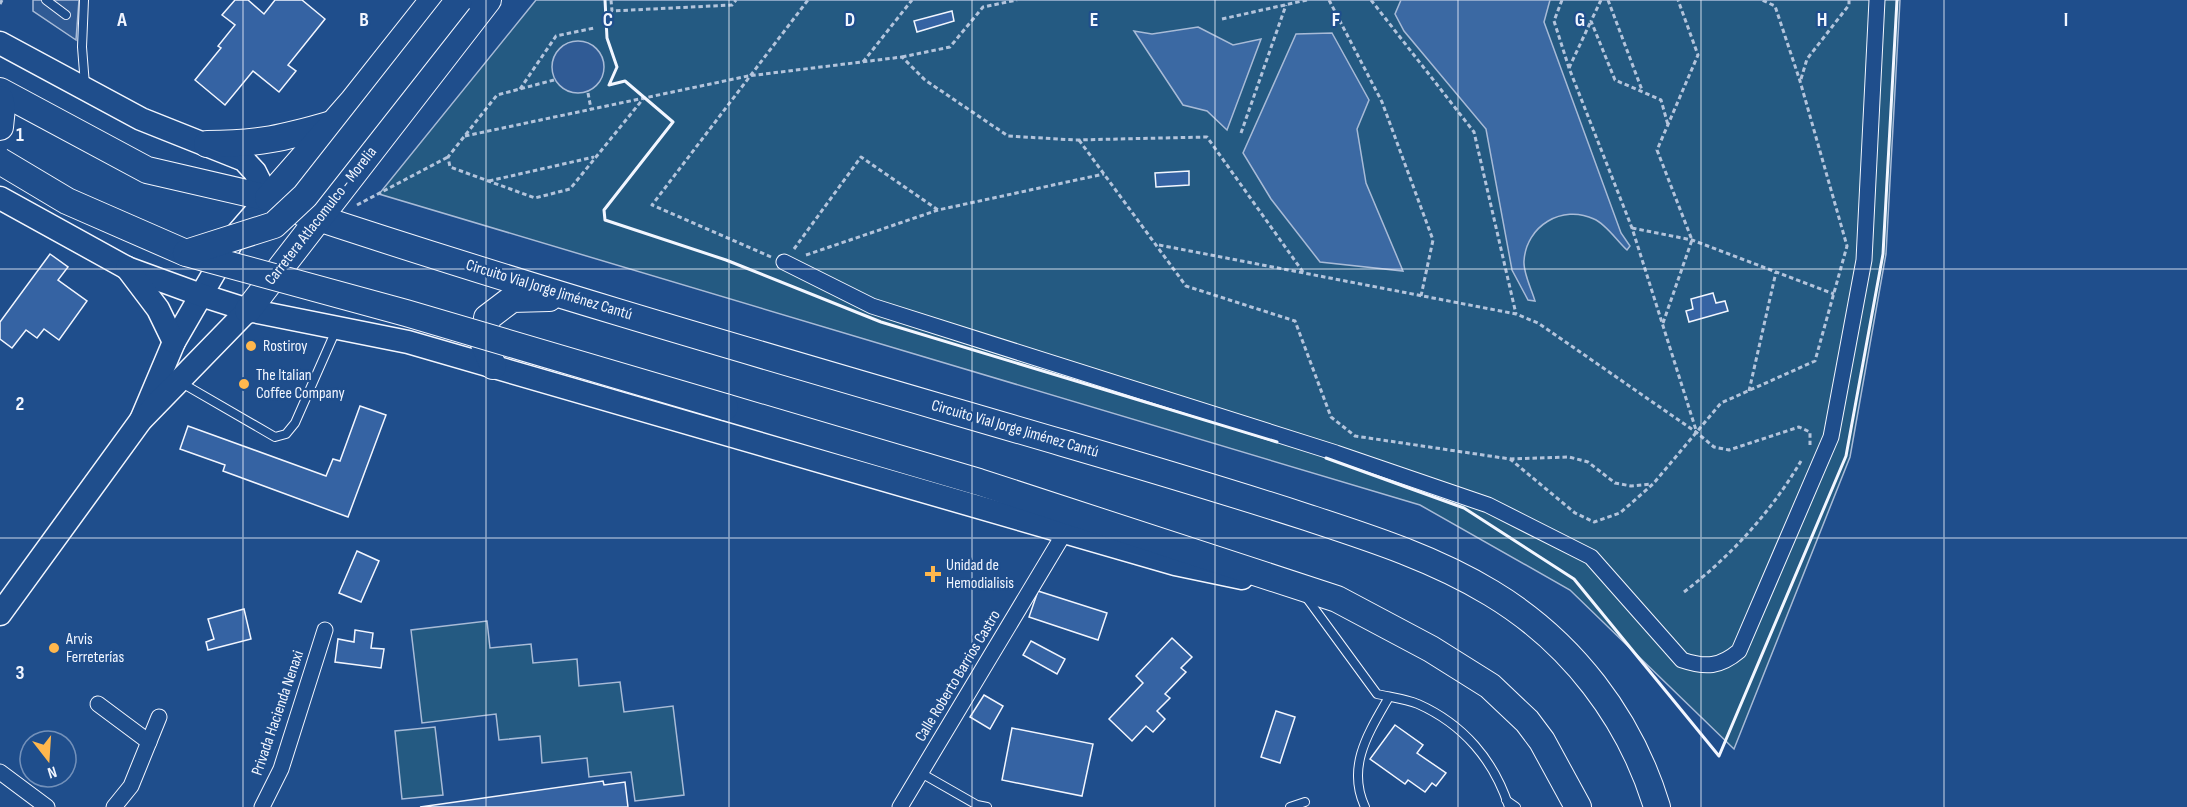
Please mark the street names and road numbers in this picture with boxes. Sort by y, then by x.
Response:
street label: Carretera Atlacomulco - Morelia [261,143,381,289]
street label: Circuito Vial Jorge Jiménez Cantú [463,256,635,324]
street label: Circuito Vial Jorge Jiménez Cantú [929,396,1101,462]
street label: Calle Roberto Barrios Castro [911,607,1005,745]
street label: Privada Hacienda Nenaxi [248,648,308,778]

